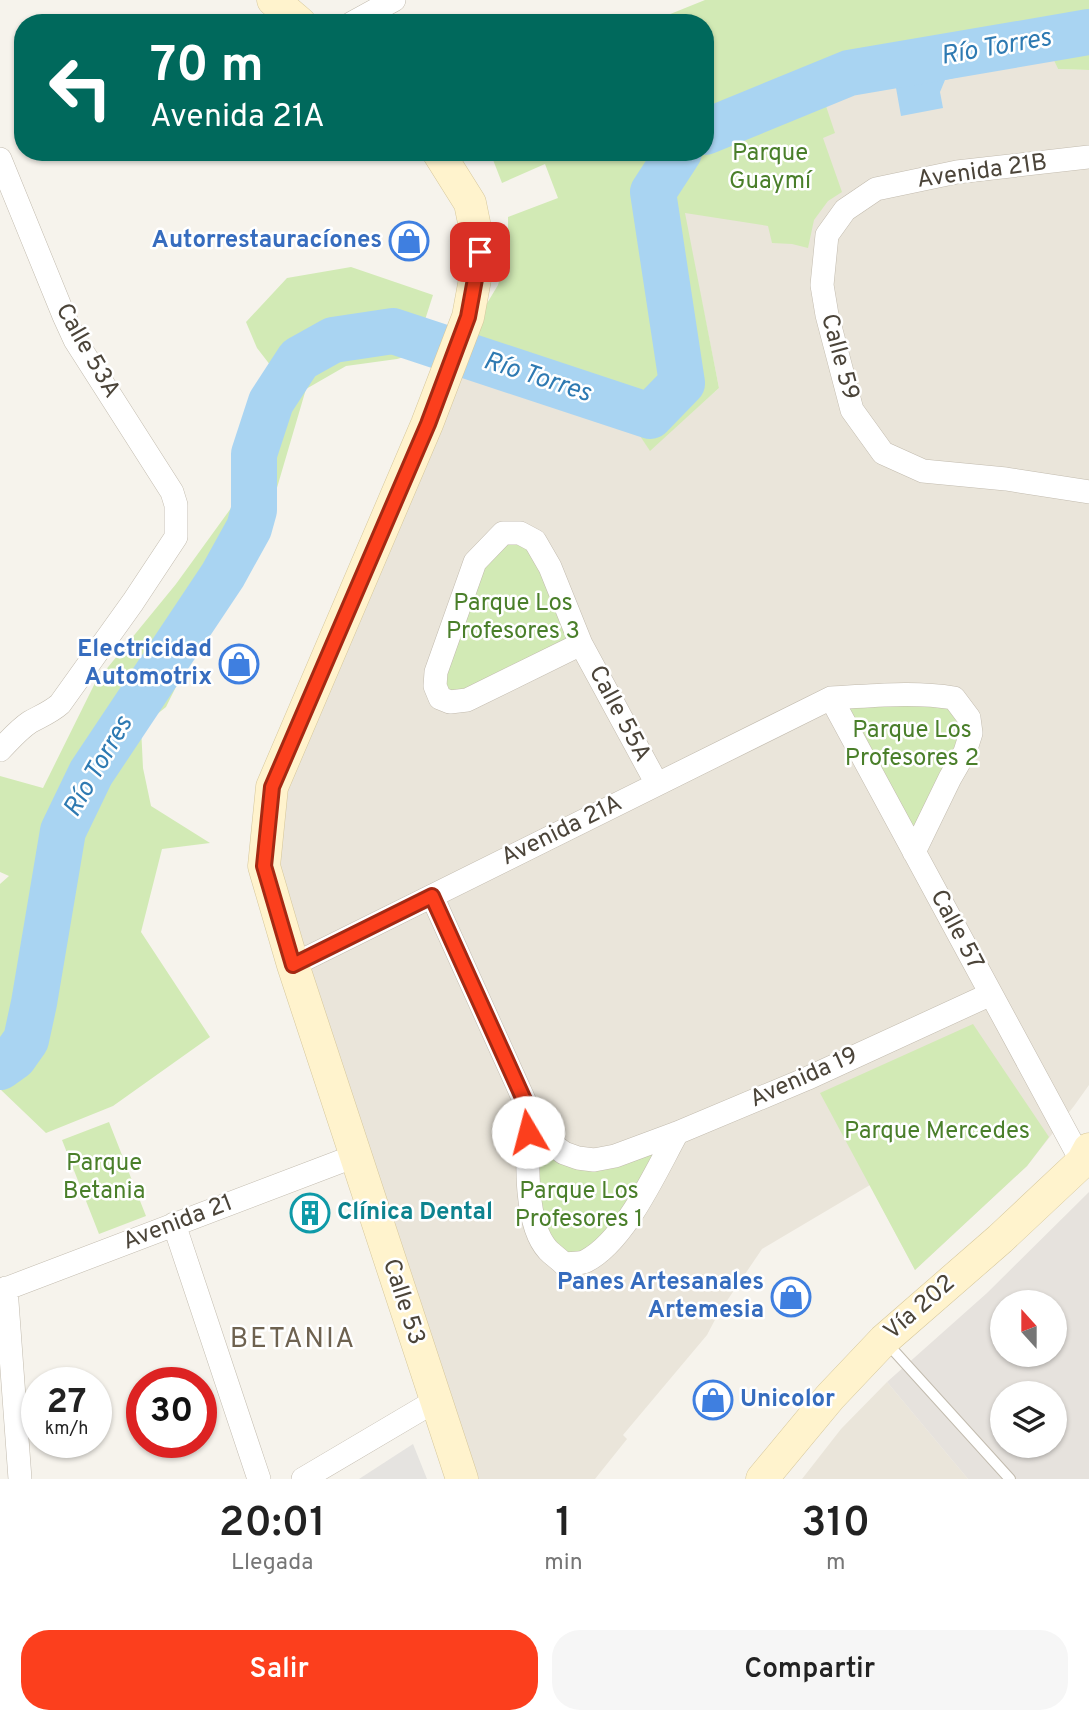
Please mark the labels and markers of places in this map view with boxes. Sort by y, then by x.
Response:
shop icon: Autorrestauracíones [388,220,430,262]
pin [450,222,510,282]
place label: Autorrestauracíones [152,226,382,256]
place label: Electricidad Automotrix [77,635,212,693]
shop icon: Electricidad Automotrix [218,643,260,685]
building icon: Clínica Dental [289,1192,331,1234]
place label: Clínica Dental [337,1198,493,1228]
place label: Panes Artesanales Artemesia [557,1268,764,1326]
shop icon: Panes Artesanales Artemesia [770,1276,812,1318]
shop icon: Unicolor [692,1379,734,1421]
place label: Unicolor [740,1385,835,1415]

